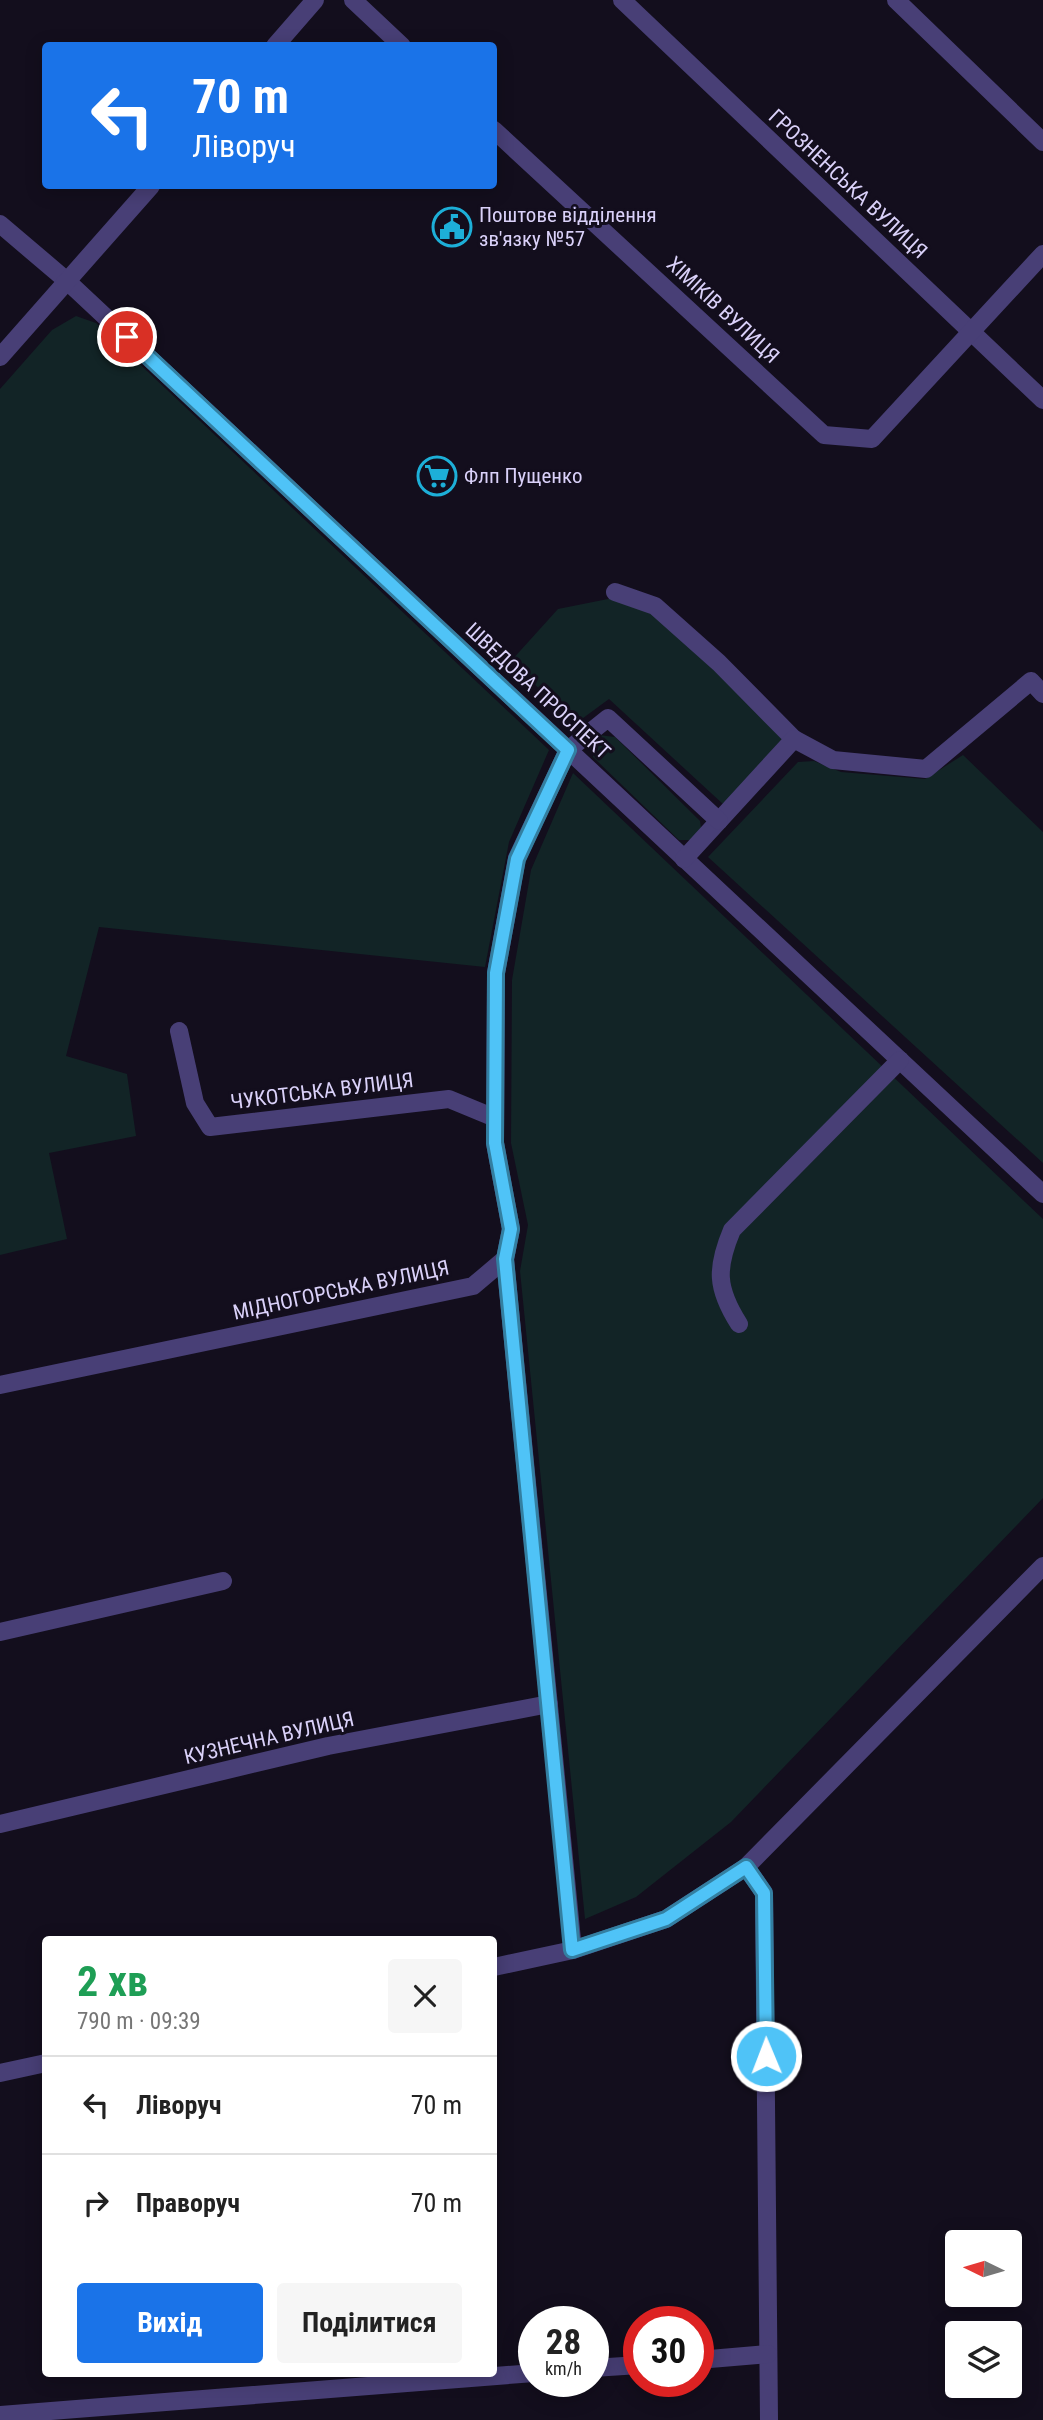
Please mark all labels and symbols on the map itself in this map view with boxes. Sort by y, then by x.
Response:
street label: ГРОЗНЕНСЬКА ВУЛИЦЯ [764,104,932,264]
place label: Поштове відділення зв'язку №57 [479,203,657,251]
public building icon: Поштове відділення зв'язку №57 [431,206,473,248]
street label: ХІМІКІВ ВУЛИЦЯ [662,252,784,368]
pin [97,307,157,367]
supermarket icon: Флп Пущенко [416,455,458,497]
place label: Флп Пущенко [464,464,582,488]
street label: ШВЕДОВА ПРОСПЕКТ [461,618,615,764]
street label: ЧУКОТСЬКА ВУЛИЦЯ [229,1068,415,1114]
street label: МІДНОГОРСЬКА ВУЛИЦЯ [231,1255,451,1325]
street label: КУЗНЕЧНА ВУЛИЦЯ [182,1707,356,1769]
position arrow [729,2019,803,2093]
north arrow [945,2230,1022,2306]
speed limit sign: 30 [623,2306,714,2397]

